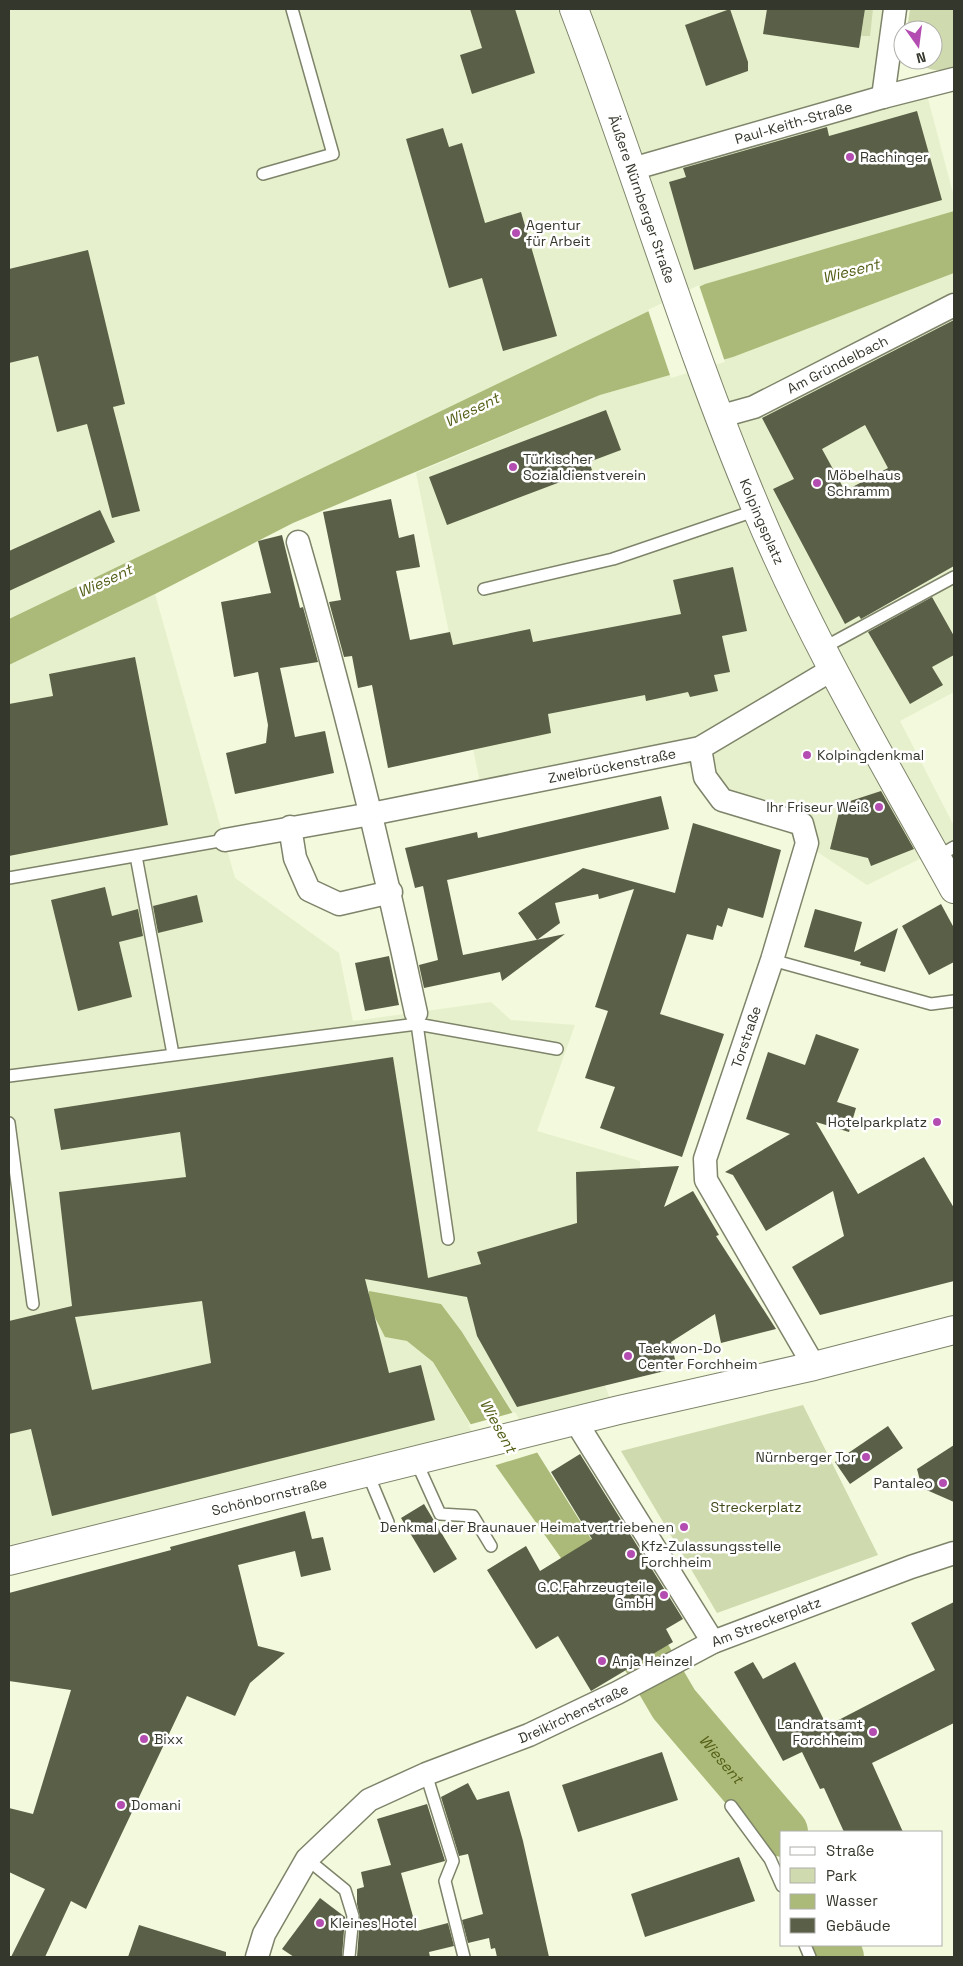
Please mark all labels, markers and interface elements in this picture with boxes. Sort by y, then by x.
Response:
north arrow [893,20,943,70]
text: N [914,48,928,67]
street label: Paul-Keith-Straße [733,97,854,148]
street label: Äußere Nürnberger Straße [604,113,679,286]
place label: Rachinger [860,148,928,166]
marker: Rachinger [844,151,856,163]
place label: Agentur für Arbeit [526,216,591,250]
marker: Agentur für Arbeit [510,227,522,239]
water label: Wiesent [820,254,884,287]
street label: Am Gründelbach [784,331,891,398]
water label: Wiesent [441,387,504,431]
place label: Türkischer Sozialdienstverein [523,450,646,484]
marker: Türkischer Sozialdienstverein [507,461,519,473]
place label: Möbelhaus Schramm [827,466,901,500]
street label: Kolpingsplatz [736,476,789,567]
marker: Möbelhaus Schramm [811,477,823,489]
water label: Wiesent [74,559,137,601]
street label: Zweibrückenstraße [546,744,677,787]
place label: Kolpingdenkmal [817,746,924,764]
marker: Kolpingdenkmal [801,749,813,761]
place label: Ihr Friseur Weiß [766,798,869,816]
marker: Ihr Friseur Weiß [873,801,885,813]
street label: Torstraße [727,1004,765,1070]
place label: Hotelparkplatz [828,1113,927,1131]
marker: Hotelparkplatz [931,1116,943,1128]
place label: Taekwon-Do Center Forchheim [638,1339,757,1373]
marker: Taekwon-Do Center Forchheim [622,1350,634,1362]
water label: Wiesent [476,1396,522,1458]
place label: Nürnberger Tor [755,1448,856,1466]
marker: Nürnberger Tor [860,1451,872,1463]
street label: Schönbornstraße [210,1474,329,1520]
place label: Pantaleo [873,1474,933,1492]
marker: Pantaleo [937,1477,949,1489]
park label: Streckerplatz [710,1498,802,1516]
place label: Denkmal der Braunauer Heimatvertriebenen [380,1518,674,1536]
marker: Denkmal der Braunauer Heimatvertriebenen [678,1521,690,1533]
place label: Kfz-Zulassungsstelle Forchheim [641,1537,781,1571]
marker: Kfz-Zulassungsstelle Forchheim [625,1548,637,1560]
place label: G.C.Fahrzeugteile GmbH [537,1578,654,1612]
marker: G.C.Fahrzeugteile GmbH [658,1589,670,1601]
street label: Am Streckerplatz [709,1593,824,1651]
place label: Anja Heinzel [612,1652,693,1670]
marker: Anja Heinzel [596,1655,608,1667]
street label: Dreikirchenstraße [516,1680,631,1747]
place label: Landratsamt Forchheim [777,1715,863,1749]
marker: Landratsamt Forchheim [867,1726,879,1738]
place label: Bixx [154,1730,183,1748]
water label: Wiesent [695,1731,749,1789]
marker: Bixx [138,1733,150,1745]
place label: Domani [131,1796,181,1814]
marker: Domani [115,1799,127,1811]
legend [780,1831,943,1946]
text: Straße [826,1841,875,1860]
text: Park [826,1866,857,1885]
text: Wasser [826,1891,878,1910]
place label: Kleines Hotel [330,1914,417,1932]
text: Gebäude [826,1916,891,1935]
marker: Kleines Hotel [314,1917,326,1929]

